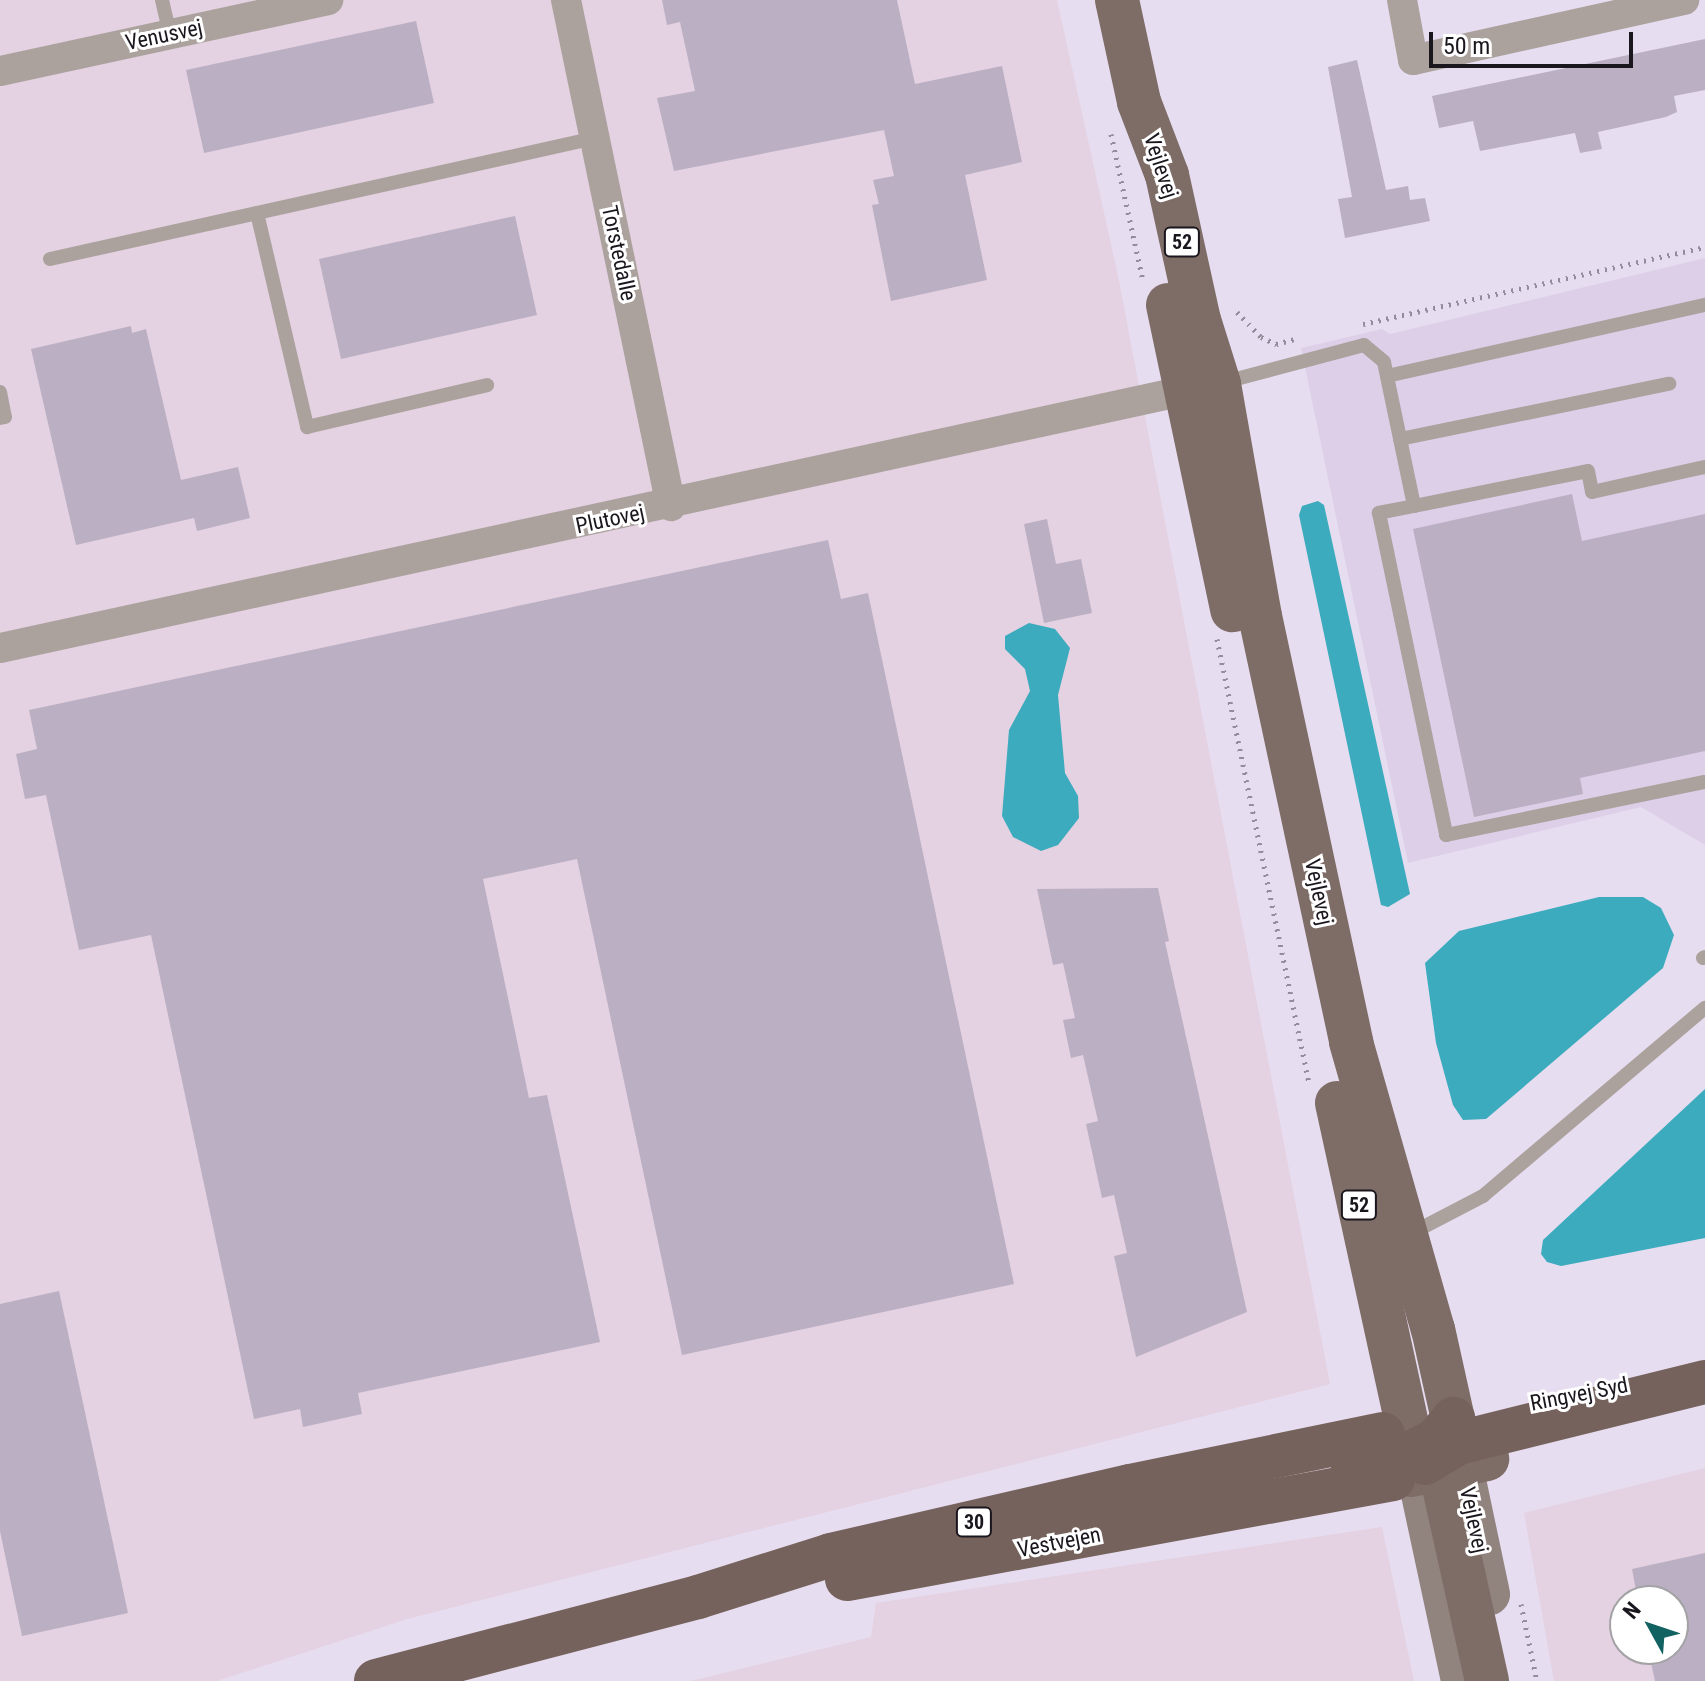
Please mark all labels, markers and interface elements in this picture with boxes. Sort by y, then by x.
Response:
street label: Venusvej [123,14,205,56]
scale bar [1433,16,1637,66]
text: 50 m [1443,32,1490,60]
street label: Vejlevej [1138,130,1184,202]
street label: Torstedalle [596,203,642,303]
road number: 52 [1162,226,1202,258]
street label: Plutovej [573,499,647,539]
street label: Vejlevej [1299,857,1339,927]
road number: 52 [1339,1189,1379,1221]
street label: Ringvej Syd [1528,1372,1630,1416]
street label: Vejlevej [1454,1485,1494,1555]
road number: 30 [954,1506,994,1538]
street label: Vestvejen [1015,1521,1103,1563]
north arrow [1609,1585,1689,1665]
text: N [1618,1597,1646,1624]

